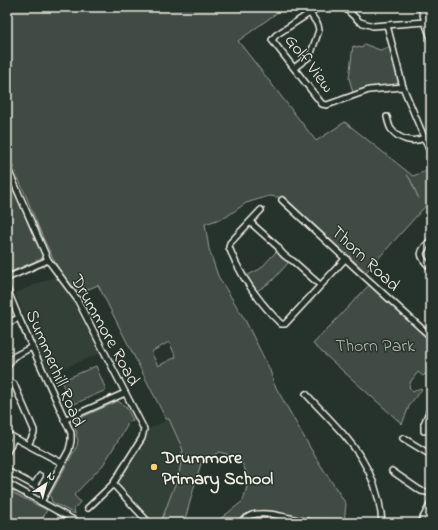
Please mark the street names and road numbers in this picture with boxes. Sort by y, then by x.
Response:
street label: Golf View [277,29,340,99]
street label: Thorn Road [324,221,405,298]
street label: Drummore Road [62,270,146,391]
street label: Summerhill Road [18,306,91,431]

